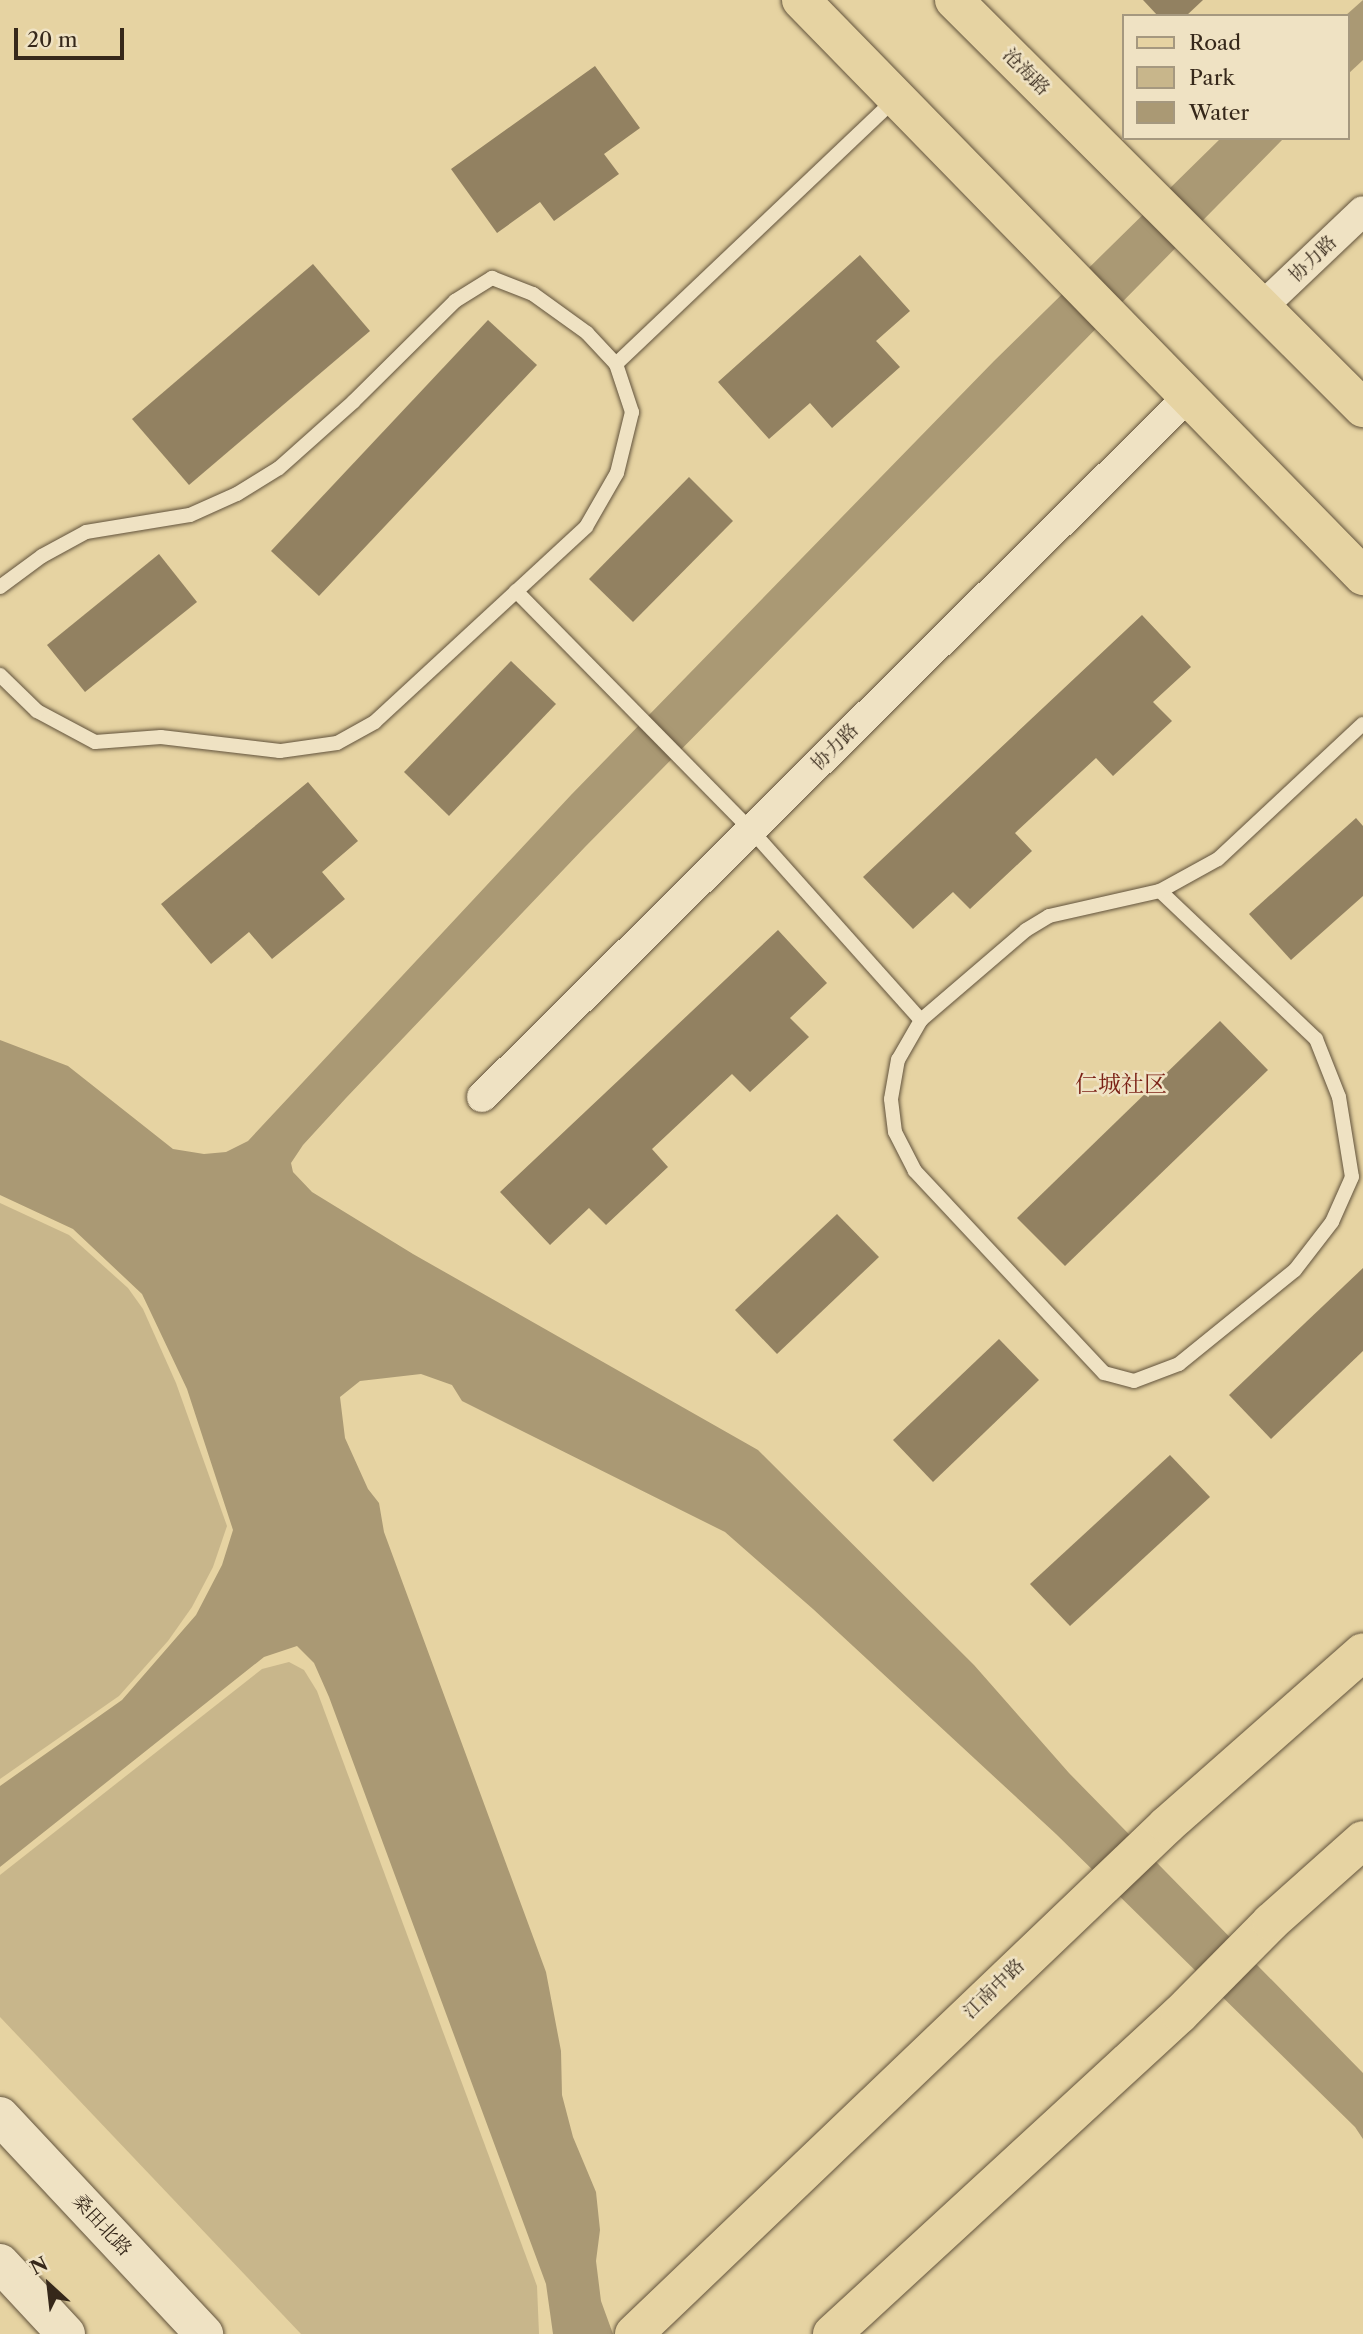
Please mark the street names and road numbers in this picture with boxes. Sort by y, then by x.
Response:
street label: 沧海路 [998,44,1054,100]
street label: 协力路 [1285,231,1341,287]
street label: 协力路 [807,719,863,775]
street label: 江南中路 [959,1954,1029,2024]
street label: 桑田北路 [68,2189,136,2261]

